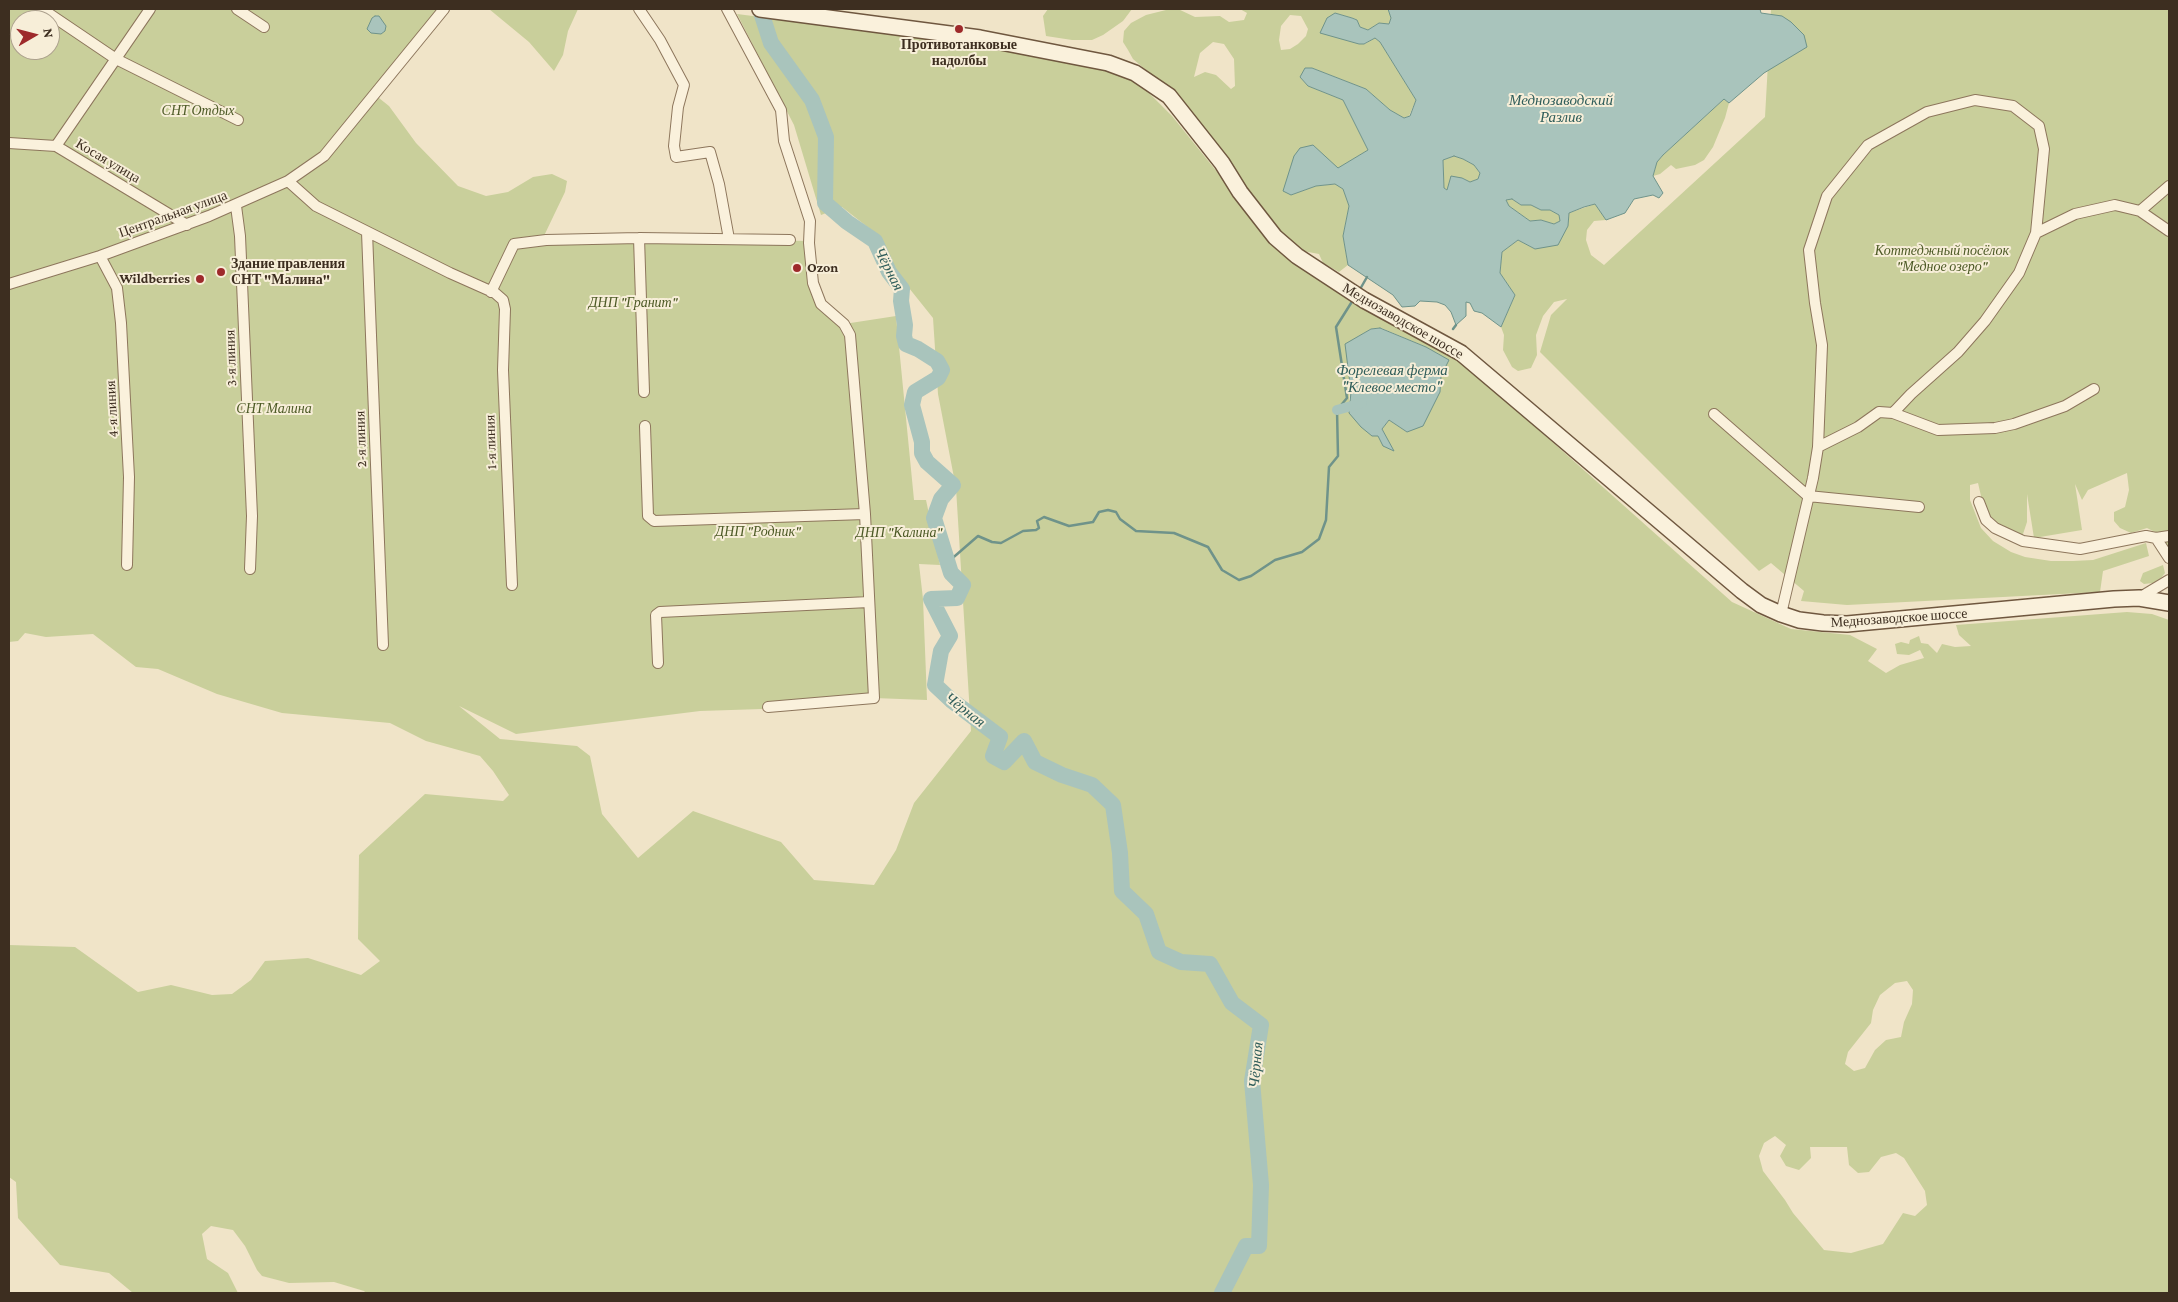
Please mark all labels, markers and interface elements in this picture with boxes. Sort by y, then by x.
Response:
north arrow [10,10,60,60]
marker: Противотанковые надолбы [953,23,965,35]
text: N [40,27,57,39]
place label: Противотанковые надолбы [901,37,1017,70]
water label: Меднозаводский Разлив [1509,91,1613,126]
park label: СНТ Отдых [162,103,234,119]
street label: Косая улица [73,135,143,187]
street label: Центральная улица [116,187,230,241]
park label: Коттеджный посёлок "Медное озеро" [1875,243,2009,276]
water label: Чёрная [870,244,908,294]
place label: Здание правления СНТ "Малина" [231,256,345,288]
place label: Ozon [807,260,838,276]
marker: Ozon [791,262,803,274]
marker: Здание правления СНТ "Малина" [215,266,227,278]
place label: Wildberries [120,271,190,287]
marker: Wildberries [194,273,206,285]
street label: Меднозаводское шоссе [1339,279,1467,363]
park label: ДНП "Гранит" [589,295,677,311]
street label: 3-я линия [222,329,240,387]
water label: Форелевая ферма "Клевое место" [1336,361,1448,396]
street label: 4-я линия [102,380,122,438]
park label: СНТ Малина [236,401,312,417]
street label: 2-я линия [352,410,370,468]
street label: 1-я линия [482,414,500,470]
park label: ДНП "Родник" [715,524,801,540]
park label: ДНП "Калина" [856,525,942,541]
street label: Меднозаводское шоссе [1830,605,1968,631]
water label: Чёрная [941,689,989,731]
water label: Чёрная [1245,1041,1267,1089]

